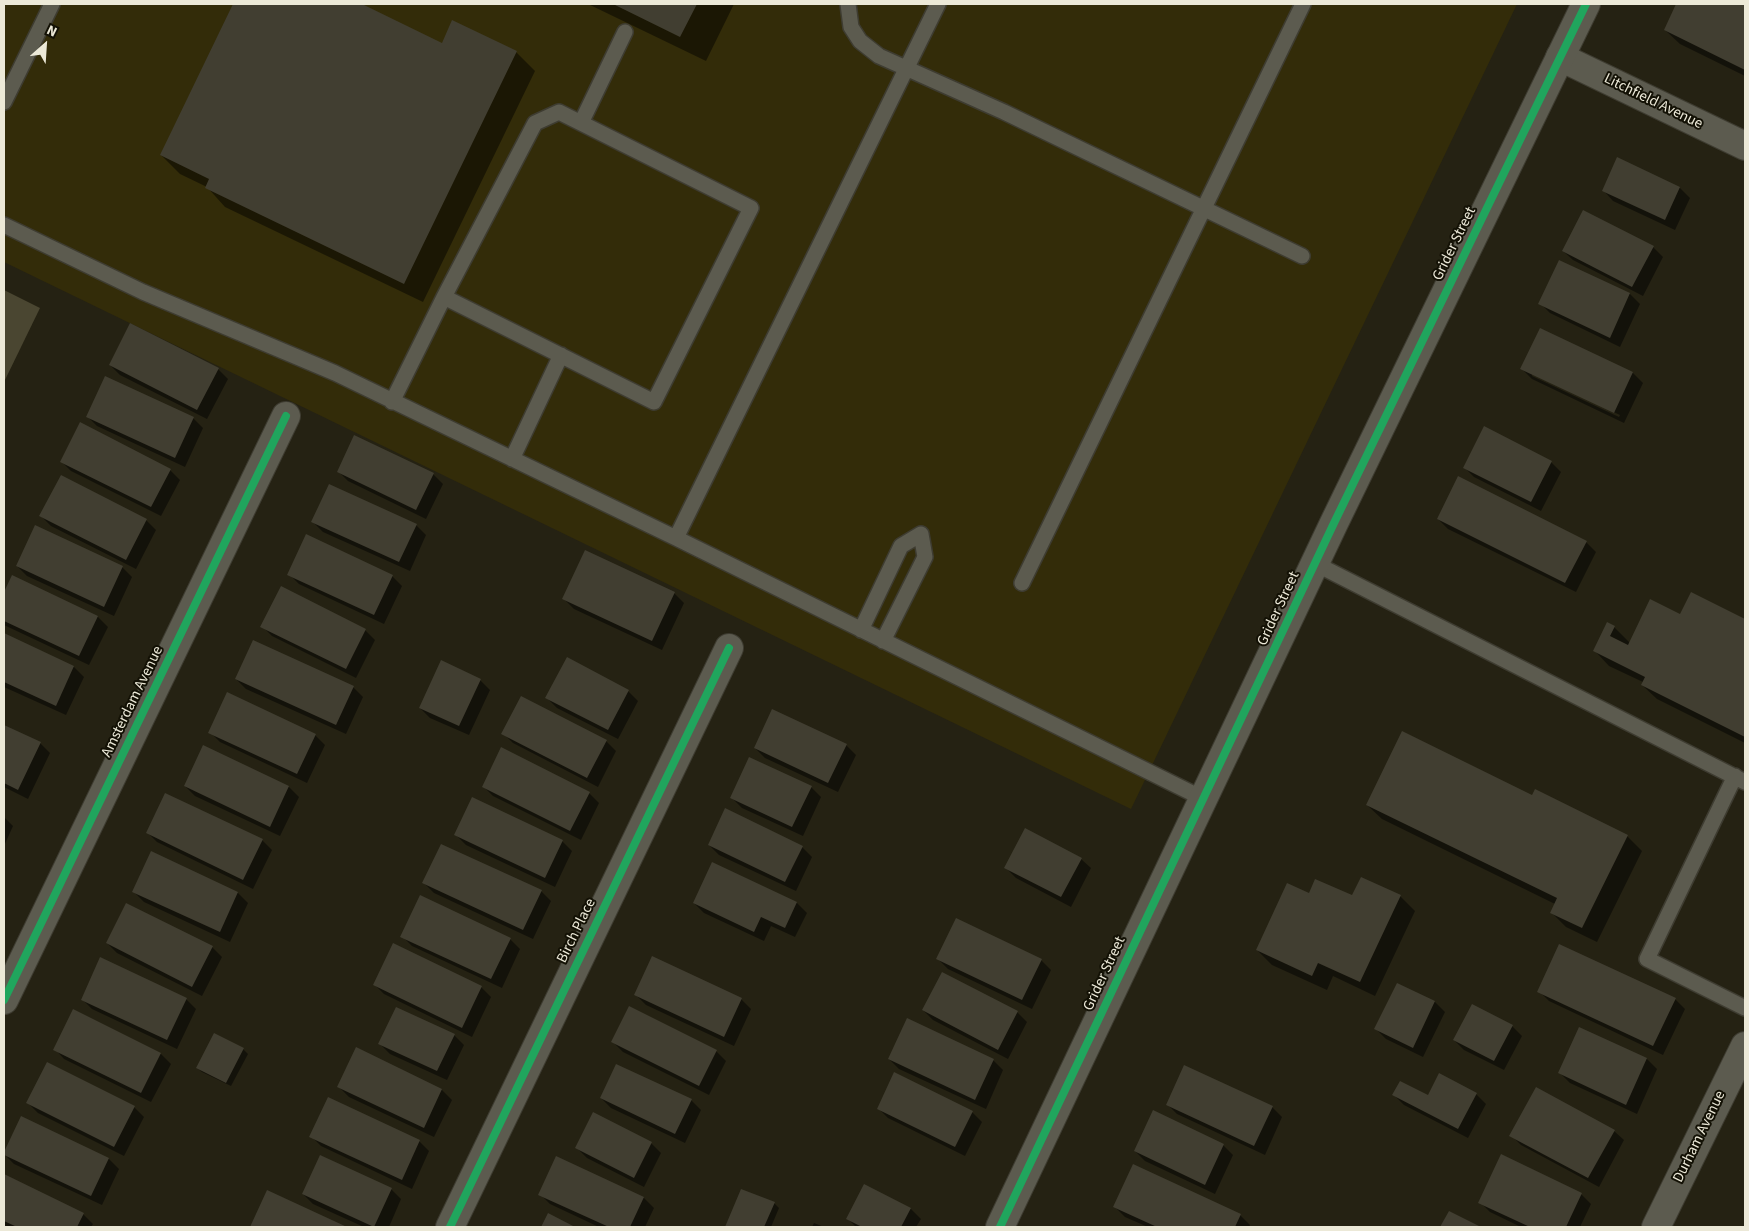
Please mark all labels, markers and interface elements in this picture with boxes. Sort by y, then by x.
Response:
north arrow [20,20,70,70]
text: N [43,20,60,43]
street label: Litchfield Avenue [1601,70,1705,134]
street label: Grider Street [1429,204,1481,284]
street label: Grider Street [1254,569,1304,649]
street label: Amsterdam Avenue [98,643,168,761]
street label: Birch Place [554,896,600,966]
street label: Grider Street [1080,934,1130,1014]
street label: Durham Avenue [1670,1088,1730,1186]

